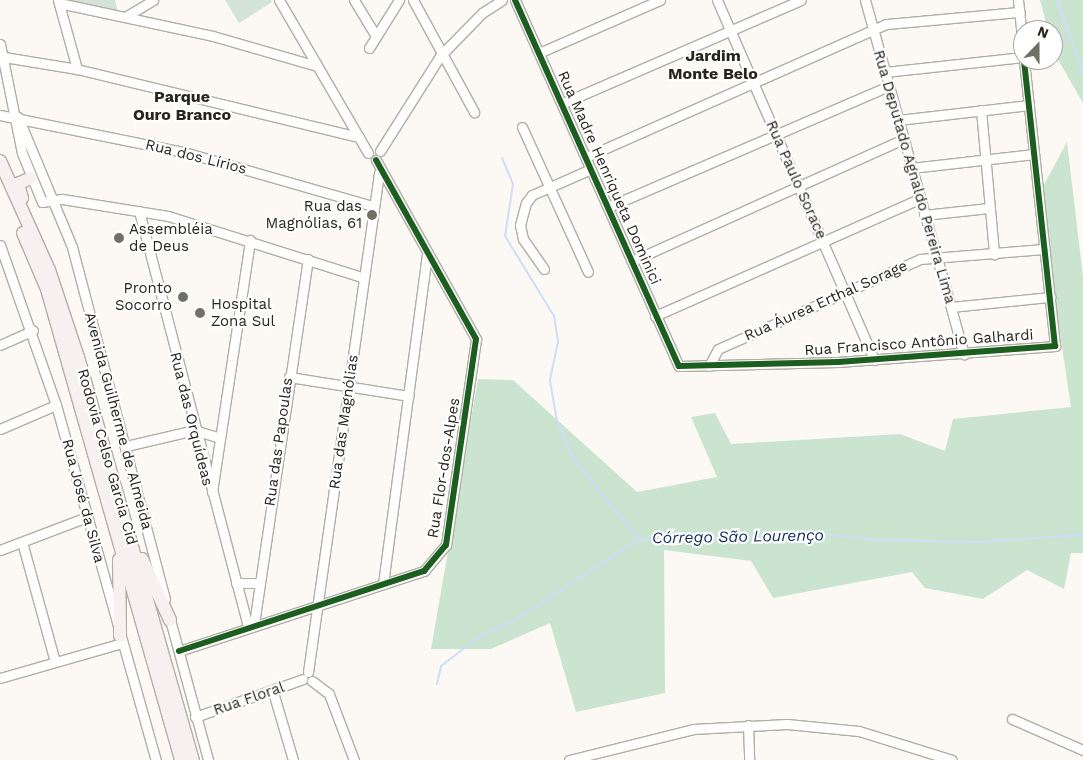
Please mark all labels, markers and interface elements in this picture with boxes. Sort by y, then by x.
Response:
north arrow [1013,20,1063,70]
text: N [1035,23,1051,41]
district label: Jardim Monte Belo [668,46,758,84]
street label: Rua Deputado Agnaldo Pereira Lima [869,47,959,307]
street label: Rua Madre Henriqueta Dominici [553,68,665,288]
district label: Parque Ouro Branco [133,87,231,125]
street label: Rua Paulo Sorace [762,118,830,242]
street label: Rua dos Lírios [143,136,249,178]
place label: Rua das Magnólias, 61 [265,197,362,232]
marker: Rua das Magnólias, 61 [366,209,378,221]
place label: Assembléia de Deus [129,220,213,255]
marker: Assembléia de Deus [113,232,125,244]
street label: Rua Áurea Erthal Sorage [741,256,911,346]
place label: Pronto Socorro [115,279,172,314]
marker: Pronto Socorro [176,290,190,304]
place label: Hospital Zona Sul [211,295,275,330]
marker: Hospital Zona Sul [193,306,207,320]
street label: Avenida Guilherme de Almeida [80,310,156,532]
street label: Rua Francisco Antônio Galhardi [803,326,1035,360]
street label: Rua das Orquídeas [166,350,216,488]
street label: Rua das Magnólias [326,353,362,491]
street label: Rodovia Celso Garcia Cid [73,367,141,547]
street label: Rua das Papoulas [261,376,297,508]
street label: Rua Flor-dos-Alpes [424,396,464,540]
street label: Rua José da Silva [58,437,108,565]
water label: Córrego São Lourenço [652,526,824,548]
street label: Rua Floral [211,678,287,720]

